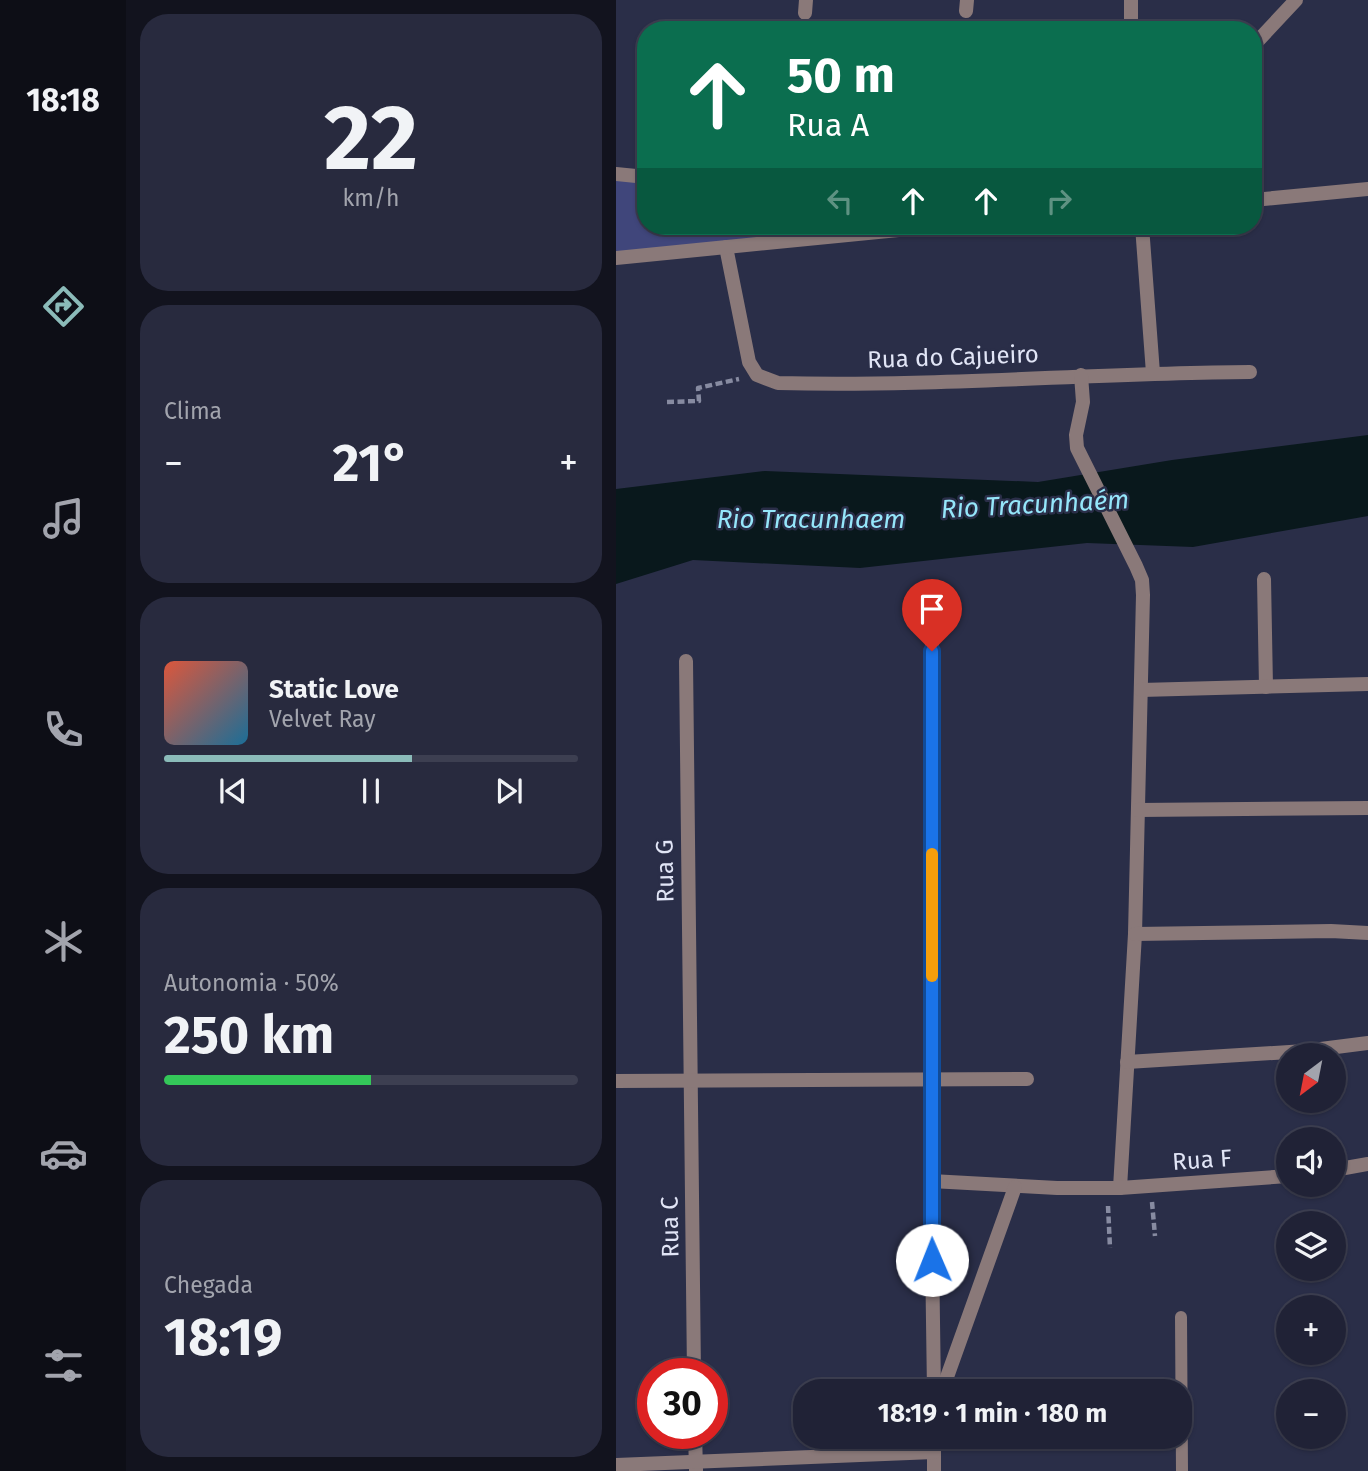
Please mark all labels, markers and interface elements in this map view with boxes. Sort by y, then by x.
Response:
text: 50 m [787,46,895,105]
icon: ahead [672,49,763,140]
text: 18:18 [26,81,100,119]
text: 22 [324,84,418,193]
text: Rua A [787,106,869,144]
icon: left [821,182,859,220]
icon: ahead [894,182,932,220]
icon: ahead [967,182,1005,220]
icon: right [1040,182,1078,220]
text: km/h [343,184,399,212]
icon: directions [39,282,88,331]
street label: Rua do Cajueiro [867,340,1039,374]
text: Clima [164,397,222,425]
text: 21° [333,432,410,495]
text: − [164,440,183,486]
text: + [559,440,578,486]
water label: Rio Tracunhaém [940,484,1130,525]
icon: music [39,494,88,543]
water label: Rio Tracunhaem [717,504,905,535]
pin [902,579,962,651]
icon: arrive [913,590,951,628]
text: Static Love [269,674,399,705]
icon: phone [39,705,88,754]
text: Velvet Ray [269,705,376,733]
icon: previous [214,772,252,810]
icon: pause [352,772,390,810]
icon: next [490,772,528,810]
street label: Rua G [650,839,680,903]
icon: climate [39,917,88,966]
text: Autonomia · 50% [164,969,339,997]
text: 250 km [164,1004,334,1067]
north arrow [1276,1043,1346,1113]
map controls [1276,1043,1346,1449]
button: sound [1276,1127,1346,1197]
icon: car [39,1129,88,1178]
street label: Rua F [1171,1144,1233,1176]
street label: Rua C [655,1196,685,1258]
button: layers [1276,1211,1346,1281]
position arrow [895,1223,969,1297]
text: Chegada [164,1271,253,1299]
button: + [1276,1295,1346,1365]
text: 18:19 [164,1306,282,1369]
icon: filters [39,1341,88,1390]
speed limit sign: 30 [637,1358,728,1449]
button: − [1276,1379,1346,1449]
text: 18:19 · 1 min · 180 m [878,1398,1107,1429]

